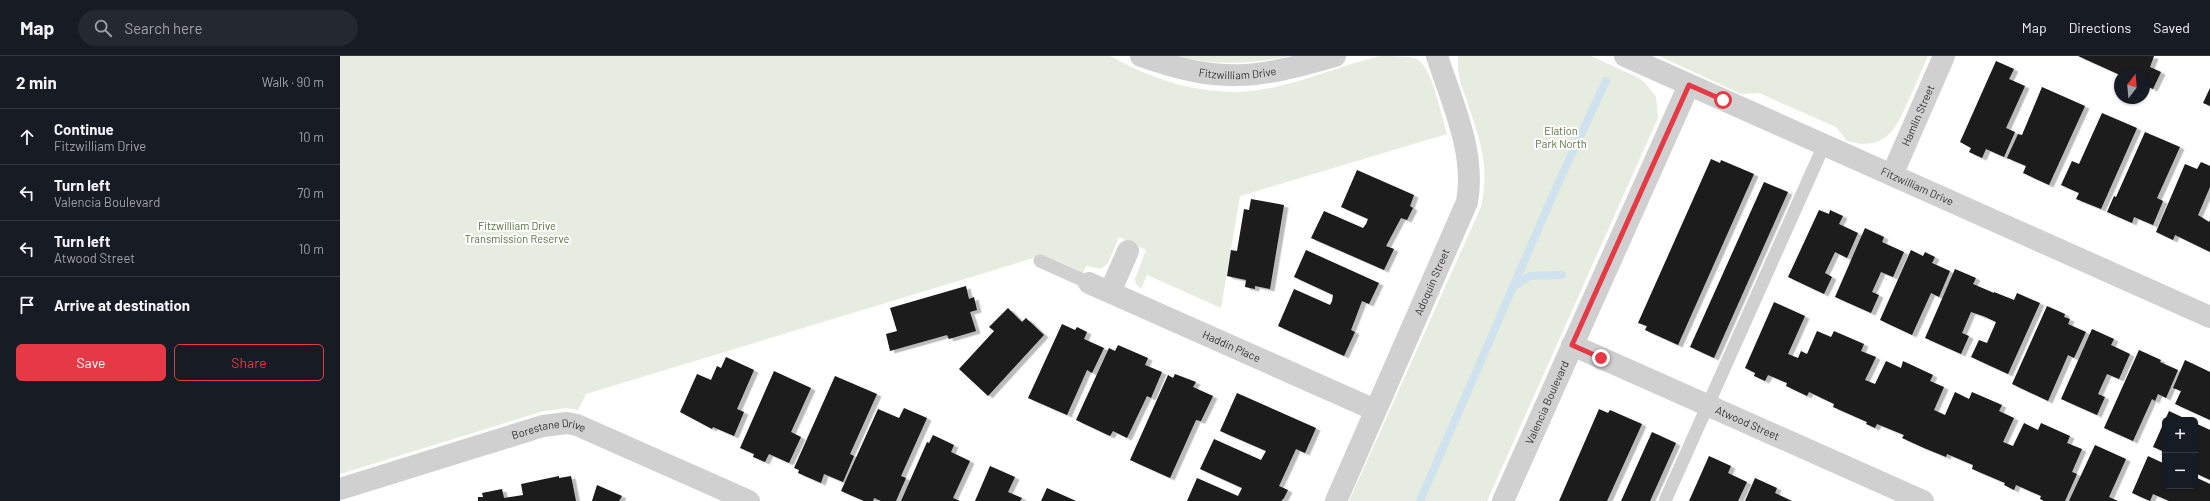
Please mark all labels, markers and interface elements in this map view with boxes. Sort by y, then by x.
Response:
search box [78,10,358,46]
text: Map [20,16,54,39]
icon: search [92,17,114,39]
text: Search here [124,19,202,37]
text: Map [2022,19,2047,36]
text: Directions [2069,19,2131,36]
text: Saved [2153,19,2190,36]
street label: Fitzwilliam Drive [1198,64,1277,81]
north arrow [2114,68,2150,104]
text: 2 min [16,72,57,92]
text: Walk · 90 m [262,74,324,90]
street label: Hamlin Street [1898,83,1937,148]
route start [1714,91,1732,109]
text: Continue [54,120,114,138]
park label: Elation Park North [1535,124,1587,150]
icon: ahead [16,126,38,148]
text: 10 m [299,129,324,145]
text: Fitzwilliam Drive [54,138,146,154]
street label: Fitzwilliam Drive [1879,164,1956,208]
text: Turn left [54,176,110,194]
icon: left [16,182,38,204]
text: 70 m [297,185,324,201]
text: Valencia Boulevard [54,194,160,210]
park label: Fitzwilliam Drive Transmission Reserve [465,219,569,245]
text: Turn left [54,232,110,250]
icon: left [16,238,38,260]
text: 10 m [299,241,324,257]
street label: Adoquin Street [1411,246,1452,317]
text: Atwood Street [54,250,135,266]
icon: arrive [16,294,38,316]
text: Arrive at destination [54,296,190,314]
street label: Haddin Place [1201,327,1263,364]
button: Save [16,344,166,381]
button: Share [174,344,324,381]
route end [1592,349,1610,367]
street label: Valencia Boulevard [1522,358,1571,446]
street label: Atwood Street [1714,403,1782,442]
street label: Borestane Drive [510,416,588,441]
map controls [2162,417,2198,489]
button: + [2162,417,2198,453]
button: − [2162,453,2198,489]

